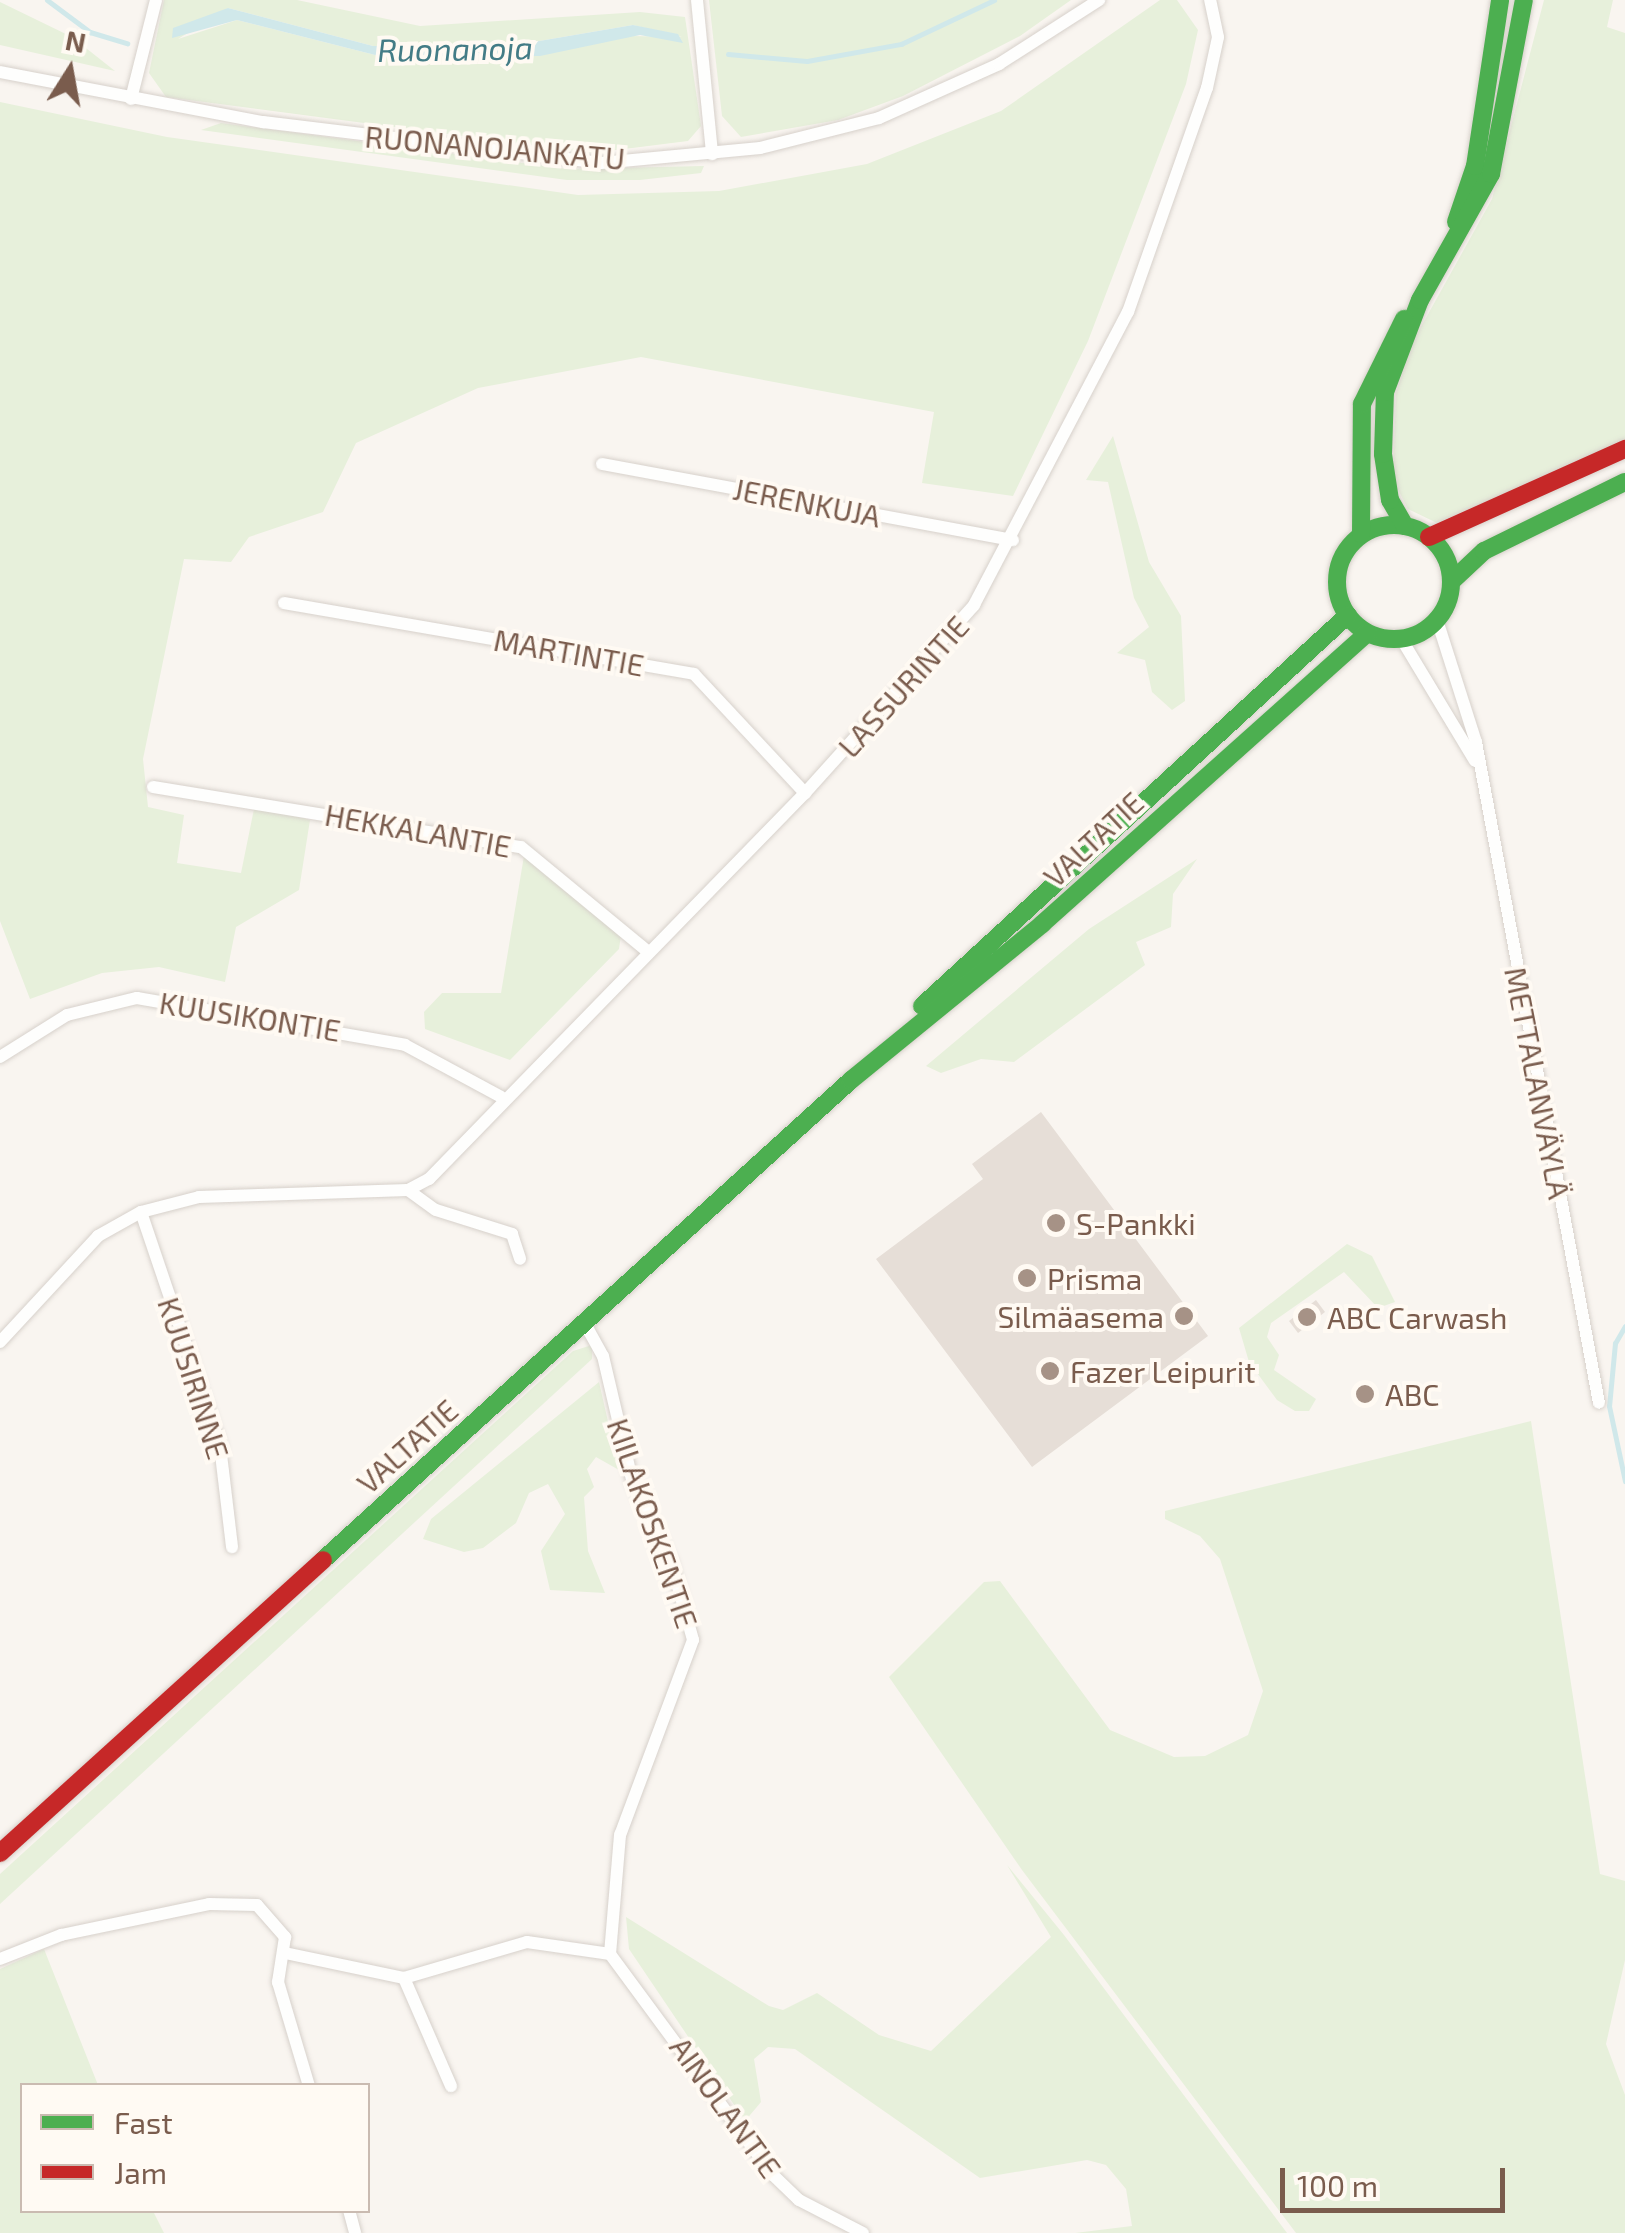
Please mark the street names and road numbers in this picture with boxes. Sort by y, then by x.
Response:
street label: RUONANOJANKATU [363,118,627,176]
street label: JERENKUJA [730,470,884,534]
street label: LASSURINTIE [830,608,976,764]
street label: MARTINTIE [491,621,647,683]
street label: VALTATIE [1036,784,1150,894]
street label: HEKKALANTIE [322,796,514,864]
street label: METTALANVÄYLÄ [1498,964,1578,1202]
street label: KUUSIKONTIE [157,984,343,1048]
street label: KUUSIRINNE [151,1293,237,1463]
street label: VALTATIE [349,1392,465,1500]
street label: KIILAKOSKENTIE [600,1414,706,1632]
street label: AINOLANTIE [663,2030,789,2184]

